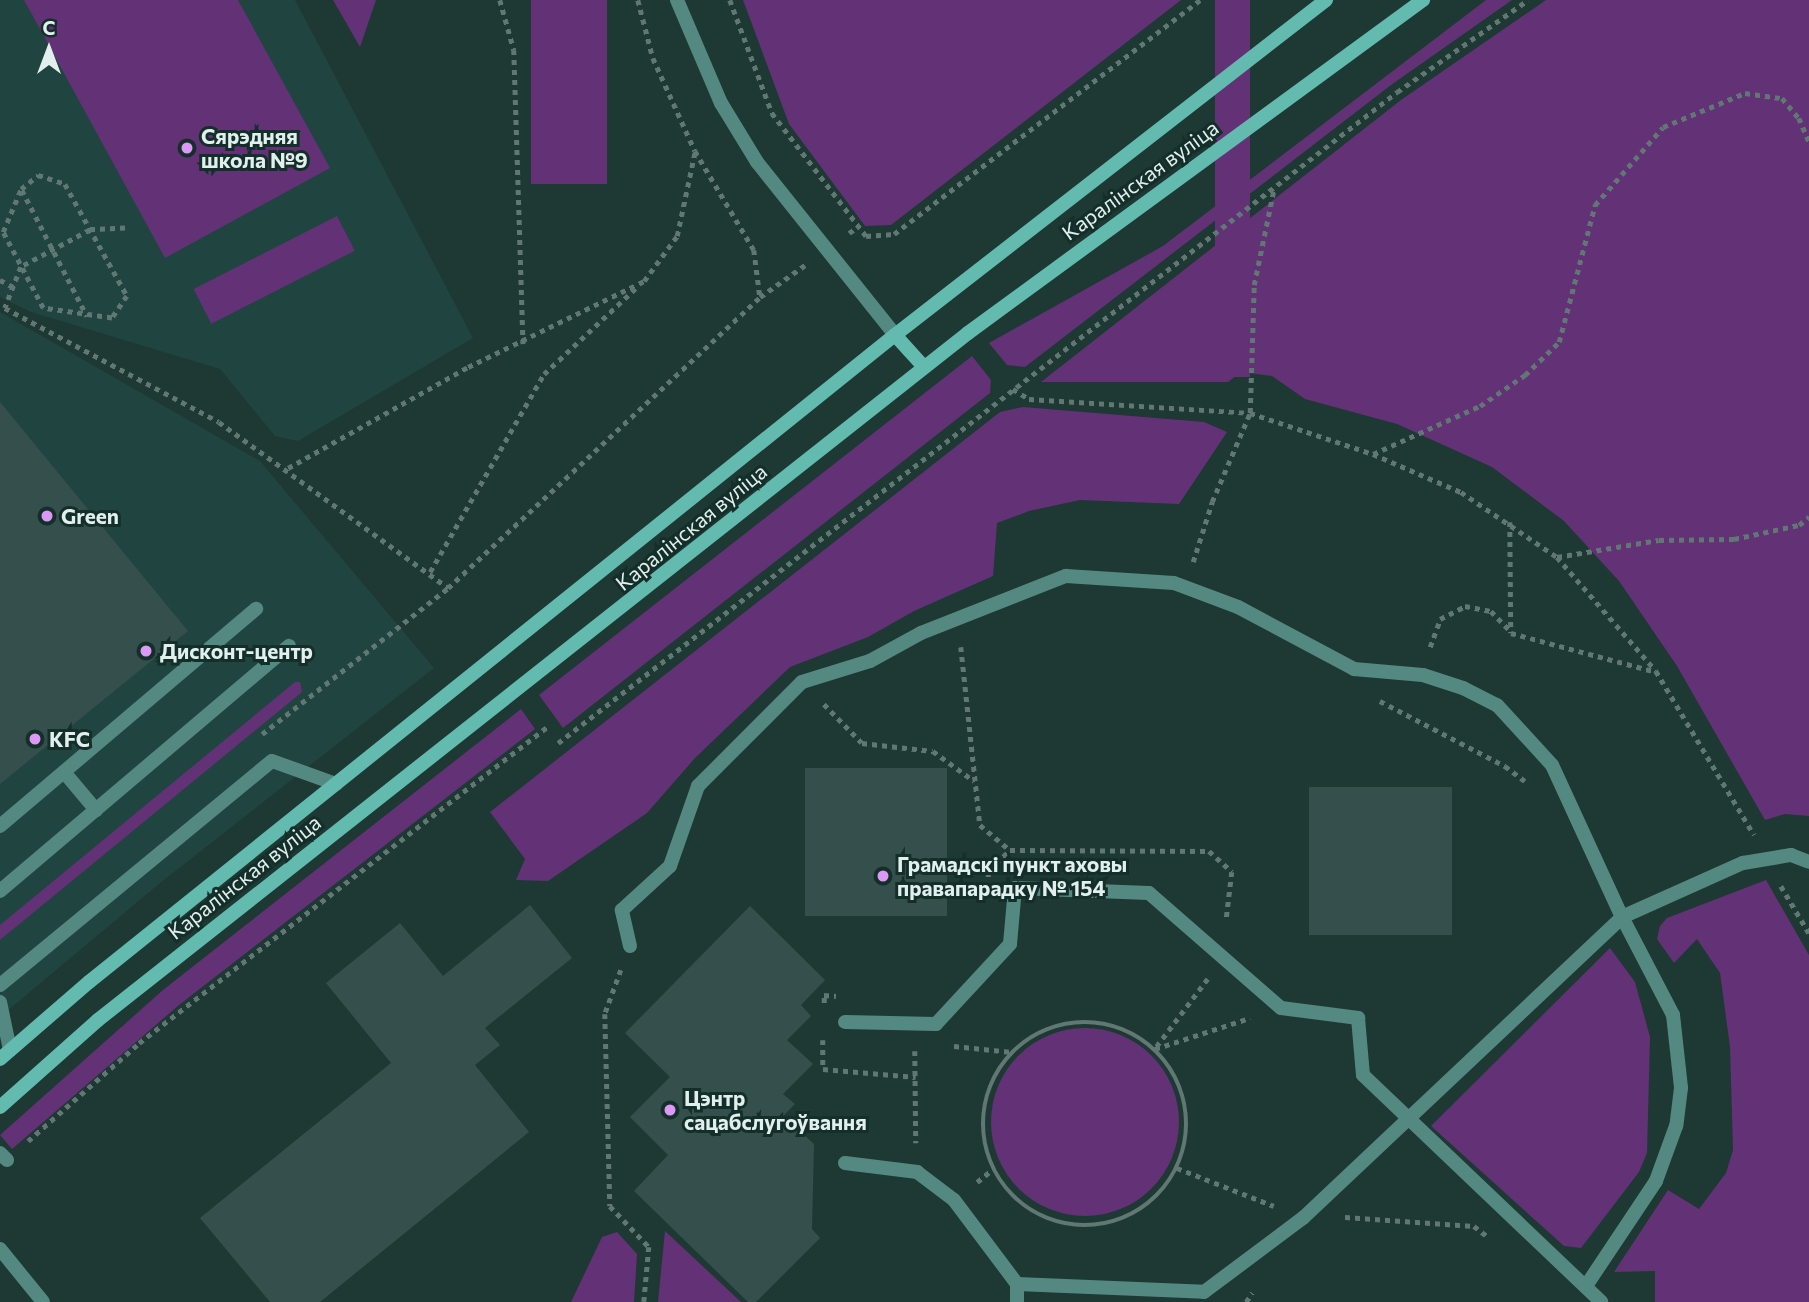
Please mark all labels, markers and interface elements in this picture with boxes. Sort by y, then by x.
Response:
north arrow [14,14,84,84]
text: С [43,16,56,39]
street label: Каралінская вуліца [1057,115,1223,245]
place label: Сярэдняя школа №9 [201,123,308,173]
marker: Сярэдняя школа №9 [179,140,195,156]
street label: Каралінская вуліца [610,458,772,596]
place label: Green [61,503,119,529]
marker: Green [39,508,55,524]
place label: Дисконт-центр [160,638,313,664]
marker: Дисконт-центр [138,643,154,659]
place label: KFC [49,726,90,752]
marker: KFC [27,731,43,747]
street label: Каралінская вуліца [163,809,325,945]
place label: Грамадскі пункт аховы правапарадку № 154 [897,851,1127,901]
marker: Грамадскі пункт аховы правапарадку № 154 [875,868,891,884]
place label: Цэнтр сацабслугоўвання [684,1085,867,1135]
marker: Цэнтр сацабслугоўвання [662,1102,678,1118]

